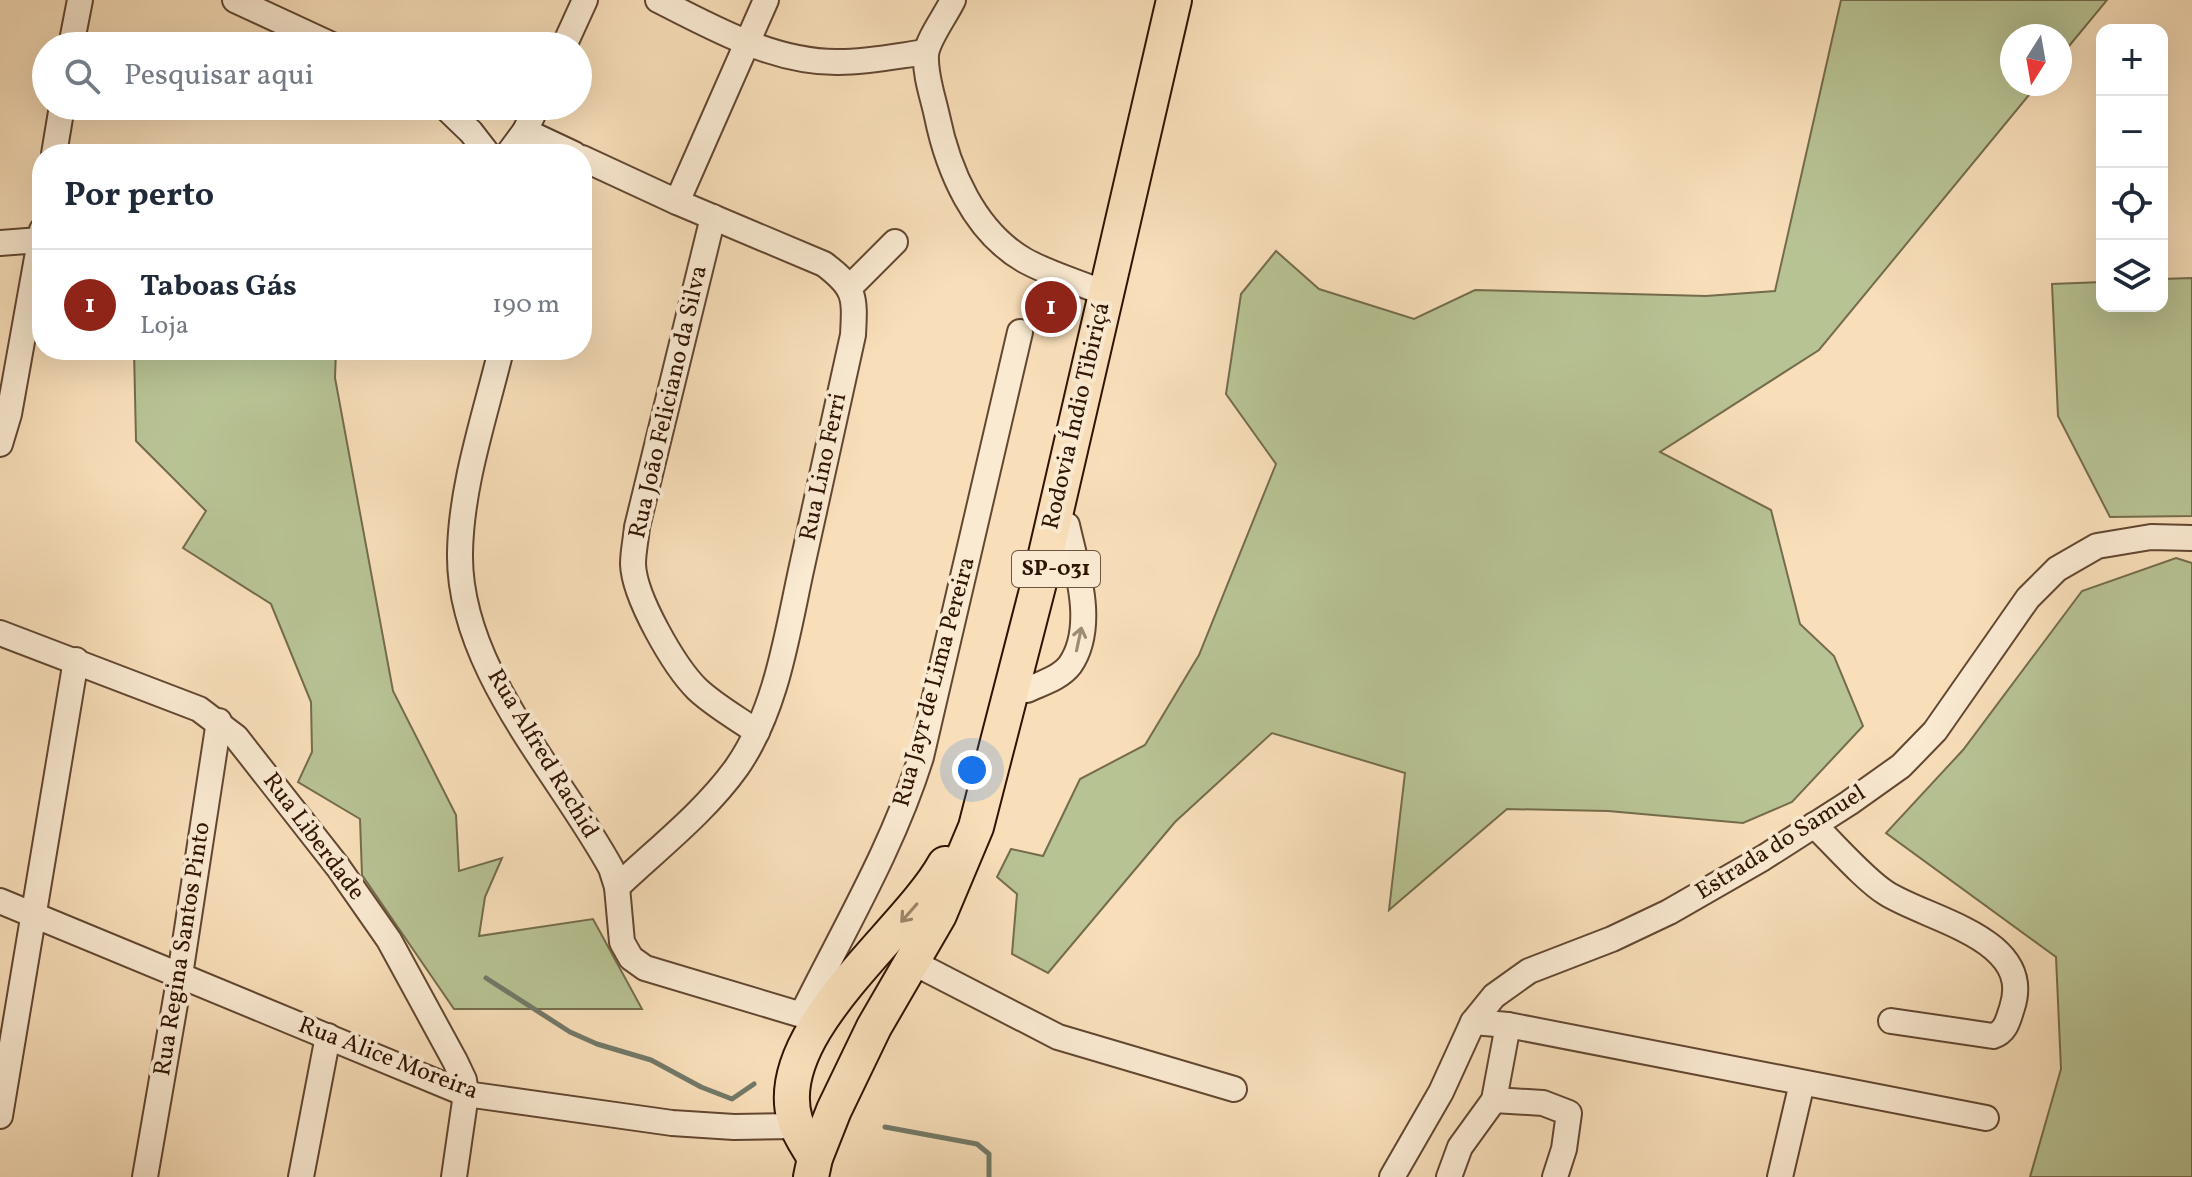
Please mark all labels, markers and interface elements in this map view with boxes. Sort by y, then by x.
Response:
north arrow [2000,24,2072,96]
map controls [2096,24,2168,312]
button: + [2096,24,2168,96]
search box [32,32,592,120]
icon: search [60,54,104,98]
text: Pesquisar aqui [124,55,314,97]
button: − [2096,96,2168,168]
button: locate [2096,168,2168,240]
text: Por perto [64,173,214,220]
button: layers [2096,240,2168,312]
street label: Rua João Feliciano da Silva [621,262,717,542]
text: Taboas Gás [140,266,297,308]
pin: 1 [1025,277,1077,337]
text: 1 [85,287,95,323]
text: 190 m [492,287,560,323]
street label: Rodovia Índio Tibiriçá [1034,299,1120,533]
text: Loja [140,308,189,344]
street label: Rua Lino Ferri [792,390,856,544]
road number: SP-031 [1012,551,1100,587]
street label: Rua Jayr de Lima Pereira [885,553,985,811]
one-way arrow [1072,626,1087,652]
street label: Rua Alfred Rachid [478,663,606,845]
your location [952,750,992,790]
street label: Rua Liberdade [254,766,372,908]
street label: Estrada do Samuel [1689,777,1873,909]
street label: Rua Regina Santos Pinto [146,820,220,1078]
one-way arrow [900,903,918,923]
street label: Rua Alice Moreira [293,1009,483,1109]

